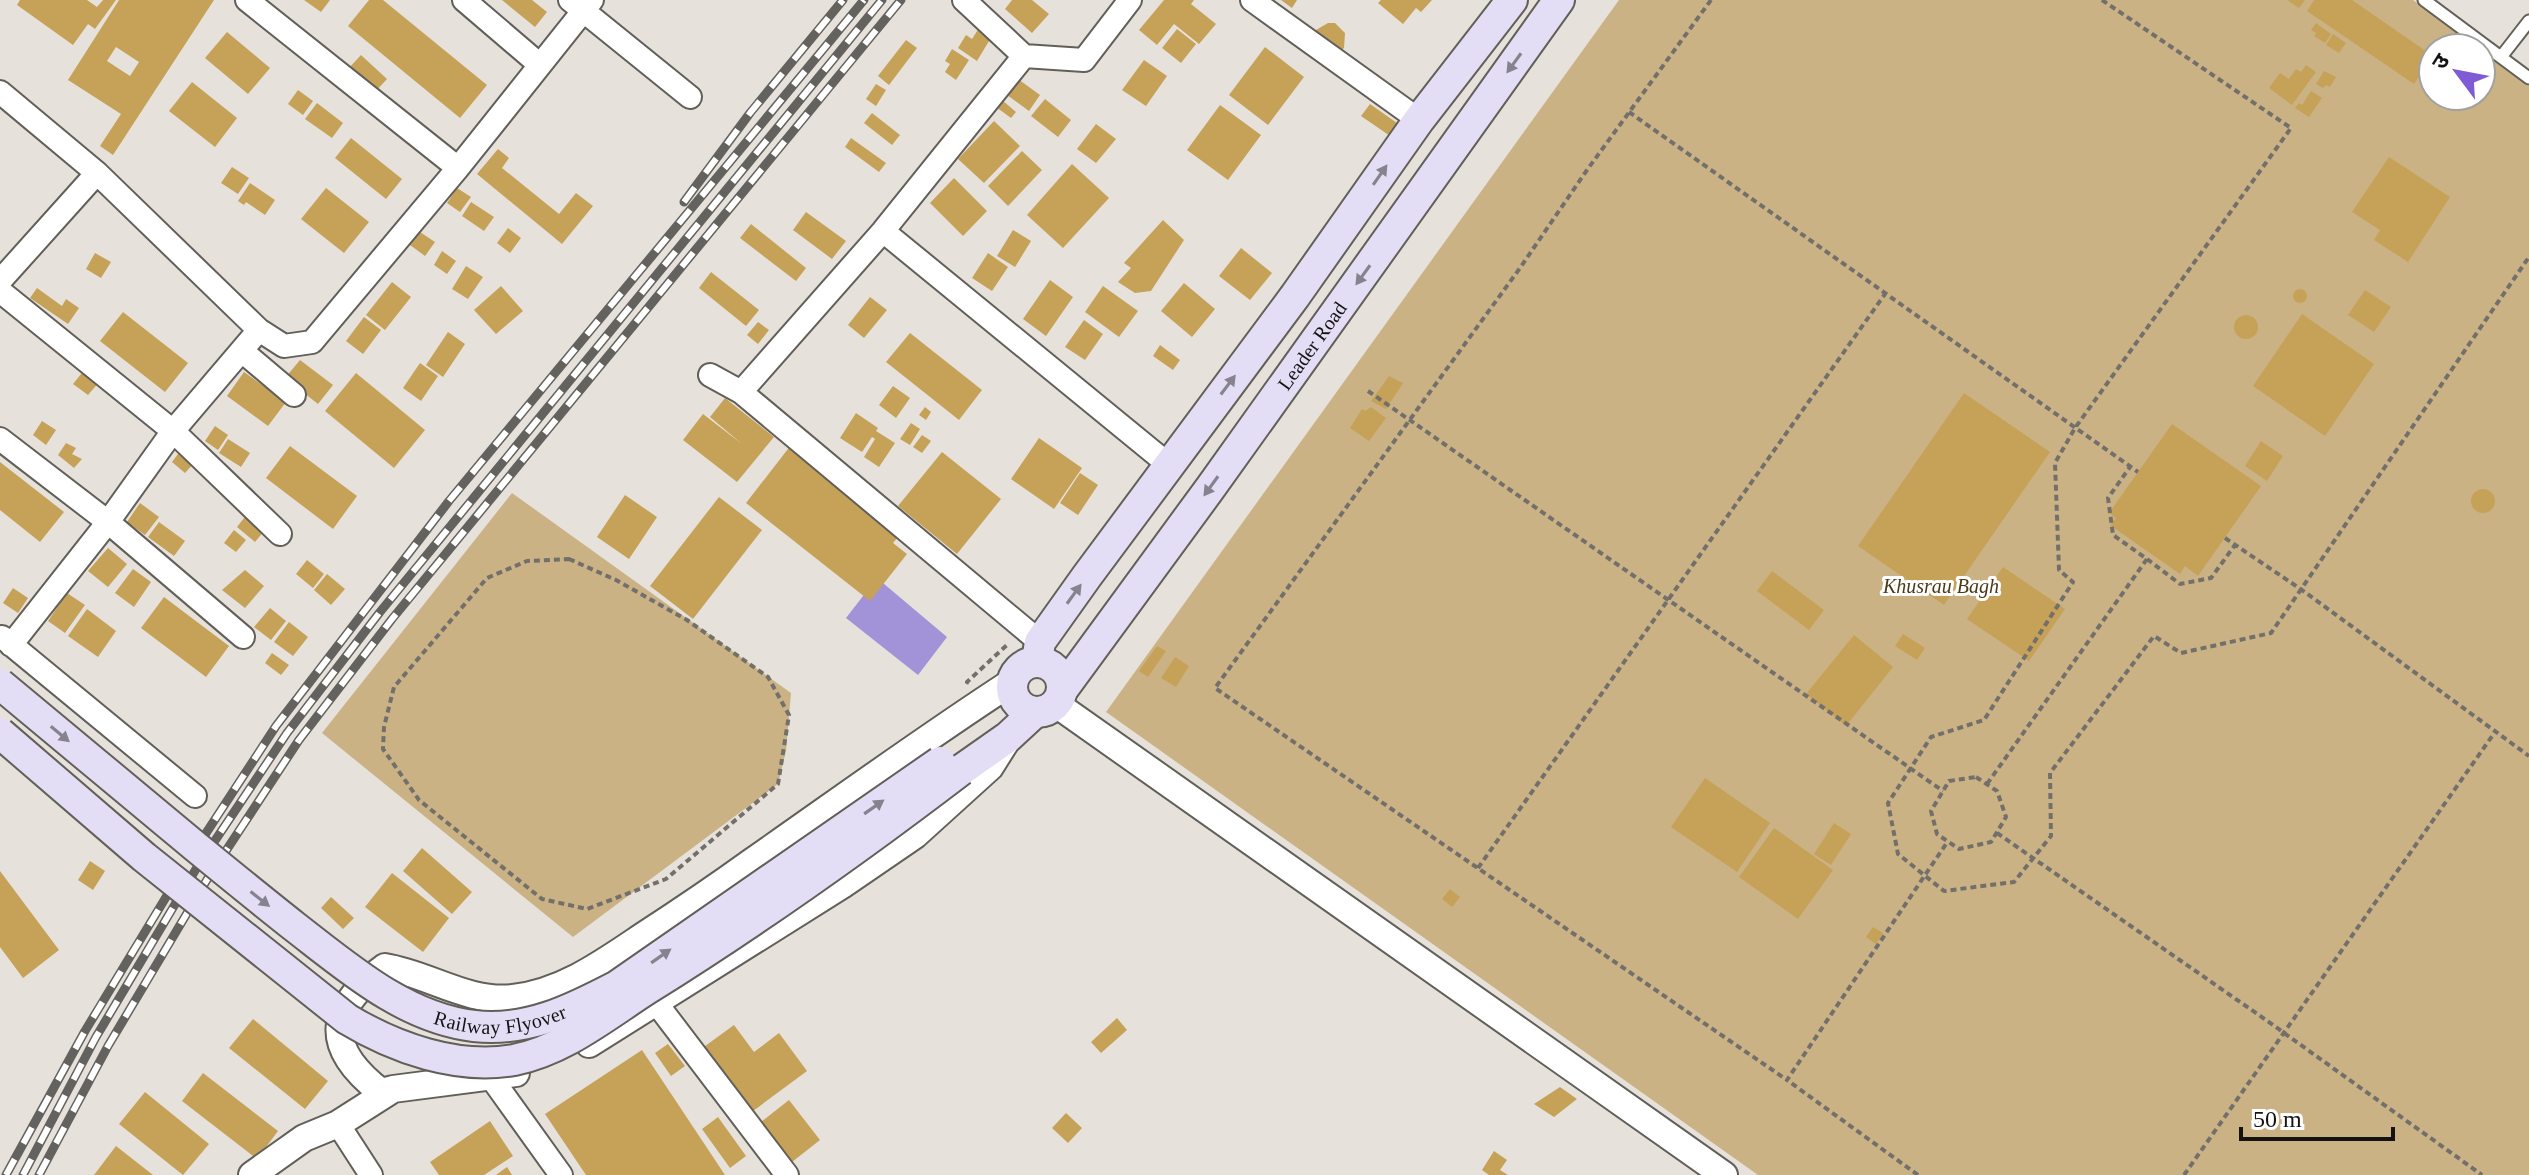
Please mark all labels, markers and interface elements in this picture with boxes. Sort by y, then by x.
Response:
north arrow [2417,32,2497,112]
text: उ [2426,49,2455,74]
one-way arrow [1507,53,1522,74]
one-way arrow [1372,164,1387,185]
one-way arrow [1355,264,1371,286]
street label: Leader Road [1273,298,1351,394]
one-way arrow [1220,375,1236,396]
one-way arrow [1204,476,1219,497]
park label: Khusrau Bagh [1882,575,1999,598]
one-way arrow [1065,584,1081,605]
one-way arrow [50,725,70,742]
one-way arrow [864,800,885,815]
one-way arrow [250,891,270,907]
one-way arrow [650,949,671,964]
street label: Railway Flyover [431,1001,570,1039]
scale bar [2241,1091,2393,1141]
text: 50 m [2253,1106,2302,1132]

